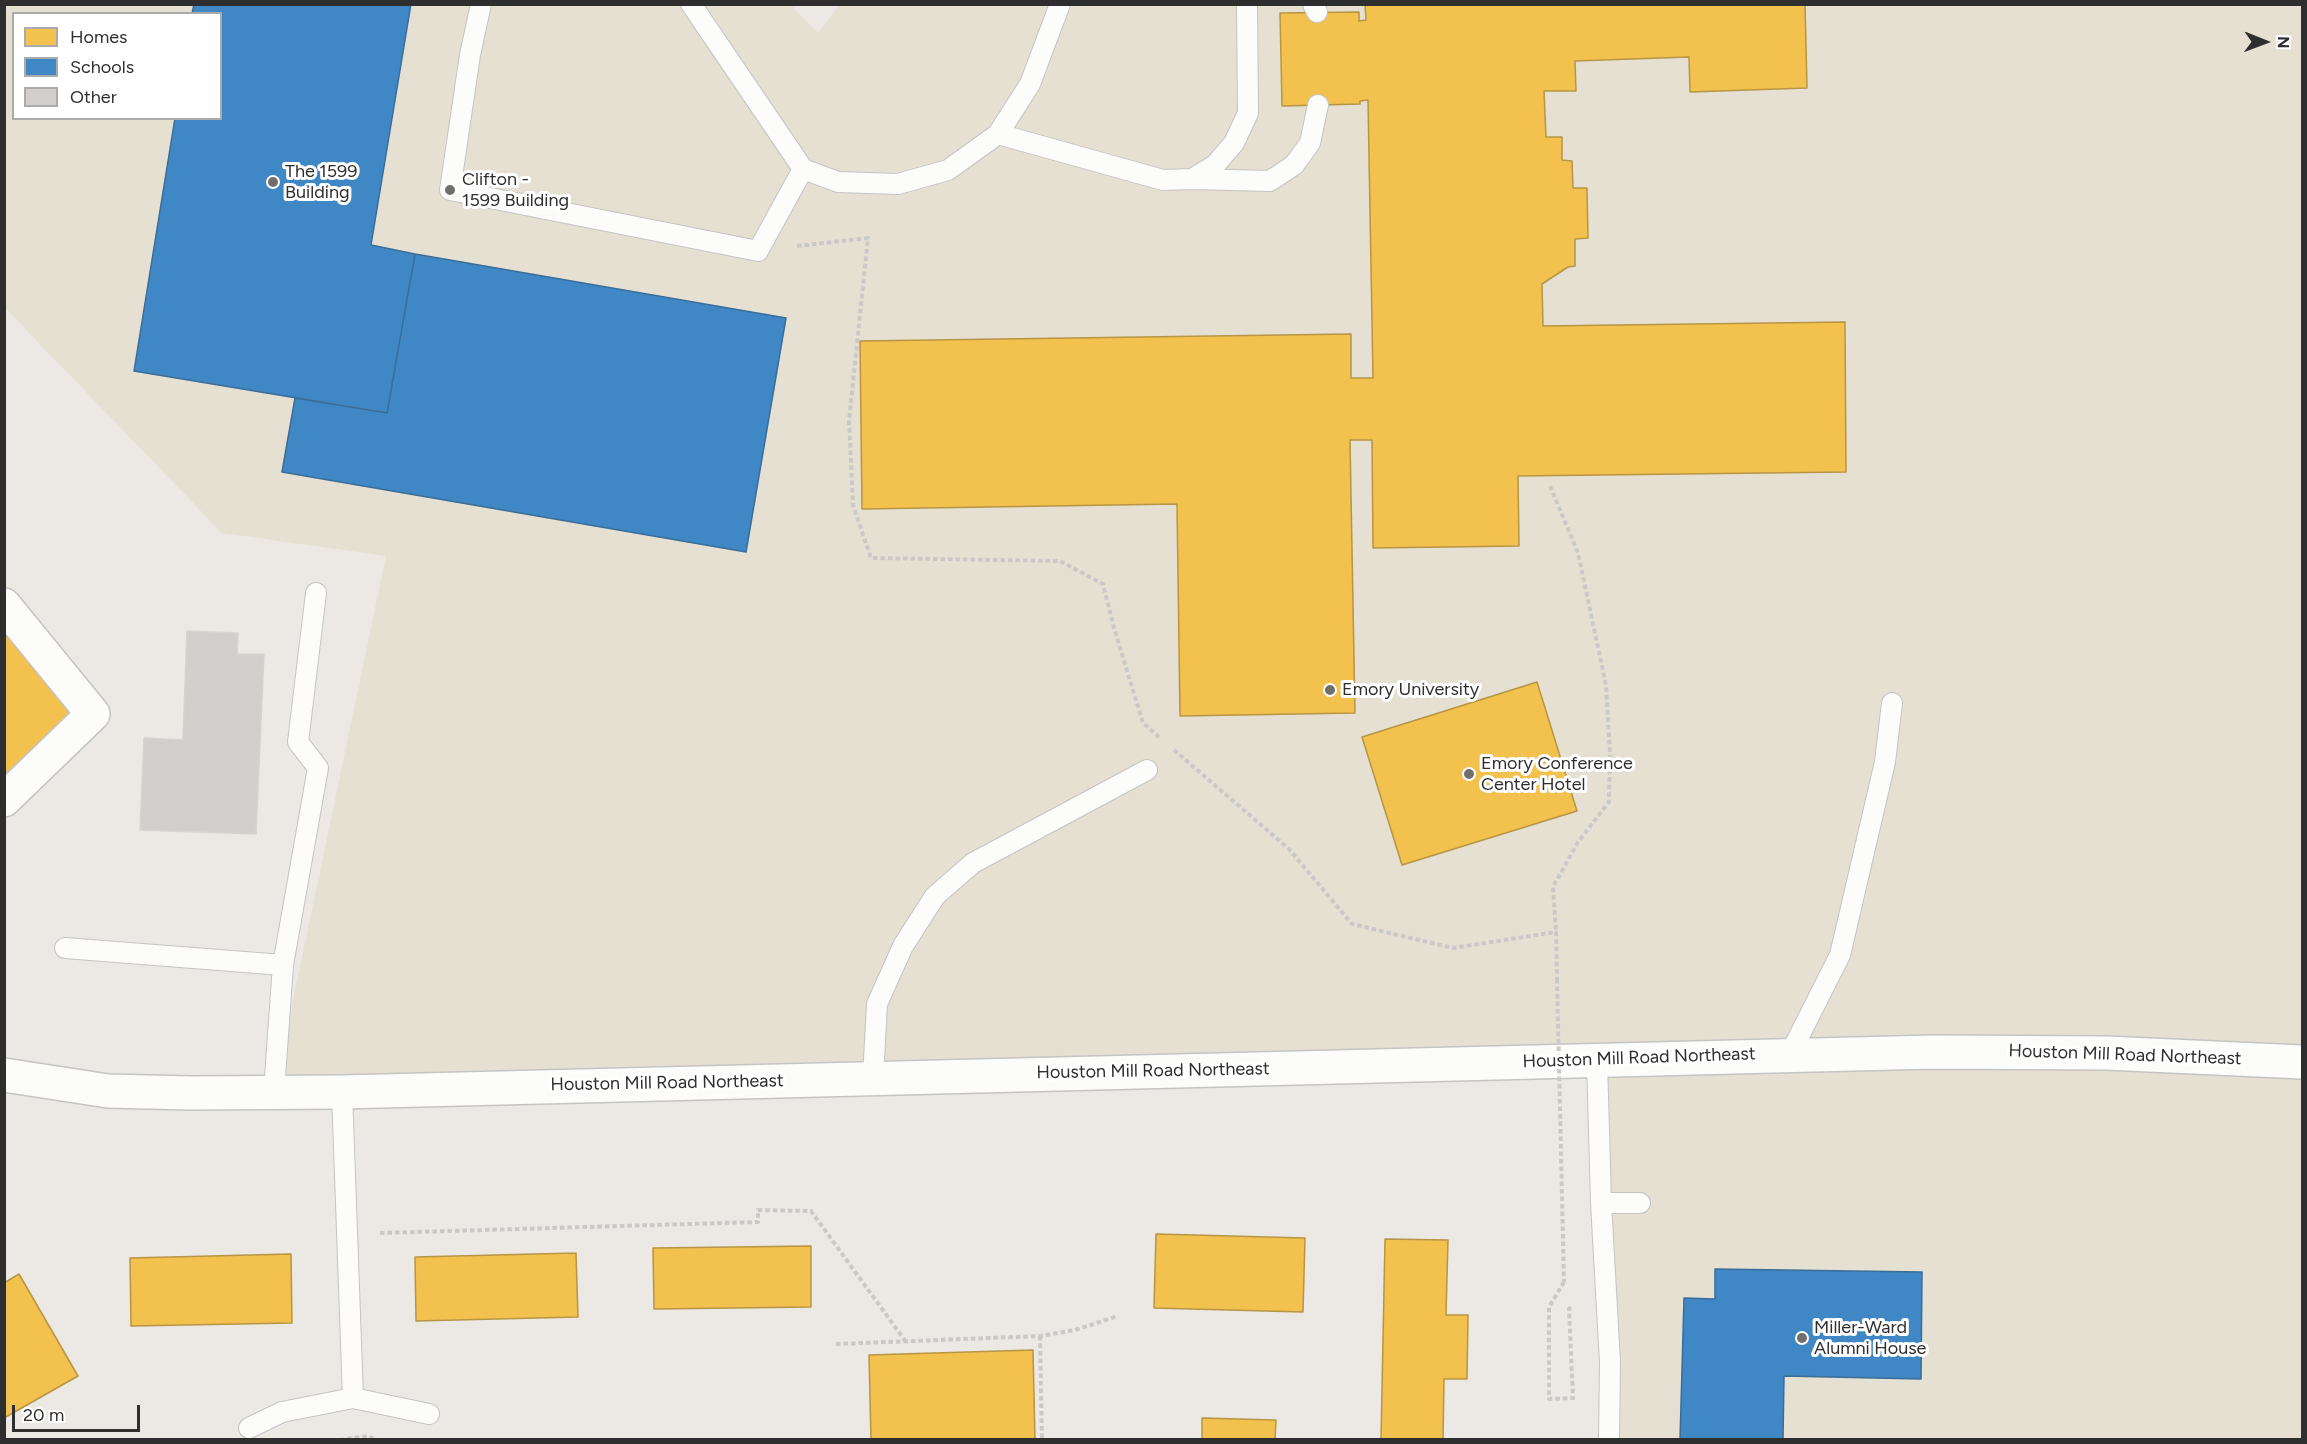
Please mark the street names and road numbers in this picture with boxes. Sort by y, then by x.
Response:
street label: Houston Mill Road Northeast [2008,1040,2242,1070]
street label: Houston Mill Road Northeast [1522,1043,1756,1073]
street label: Houston Mill Road Northeast [1036,1058,1270,1084]
street label: Houston Mill Road Northeast [550,1070,784,1096]

